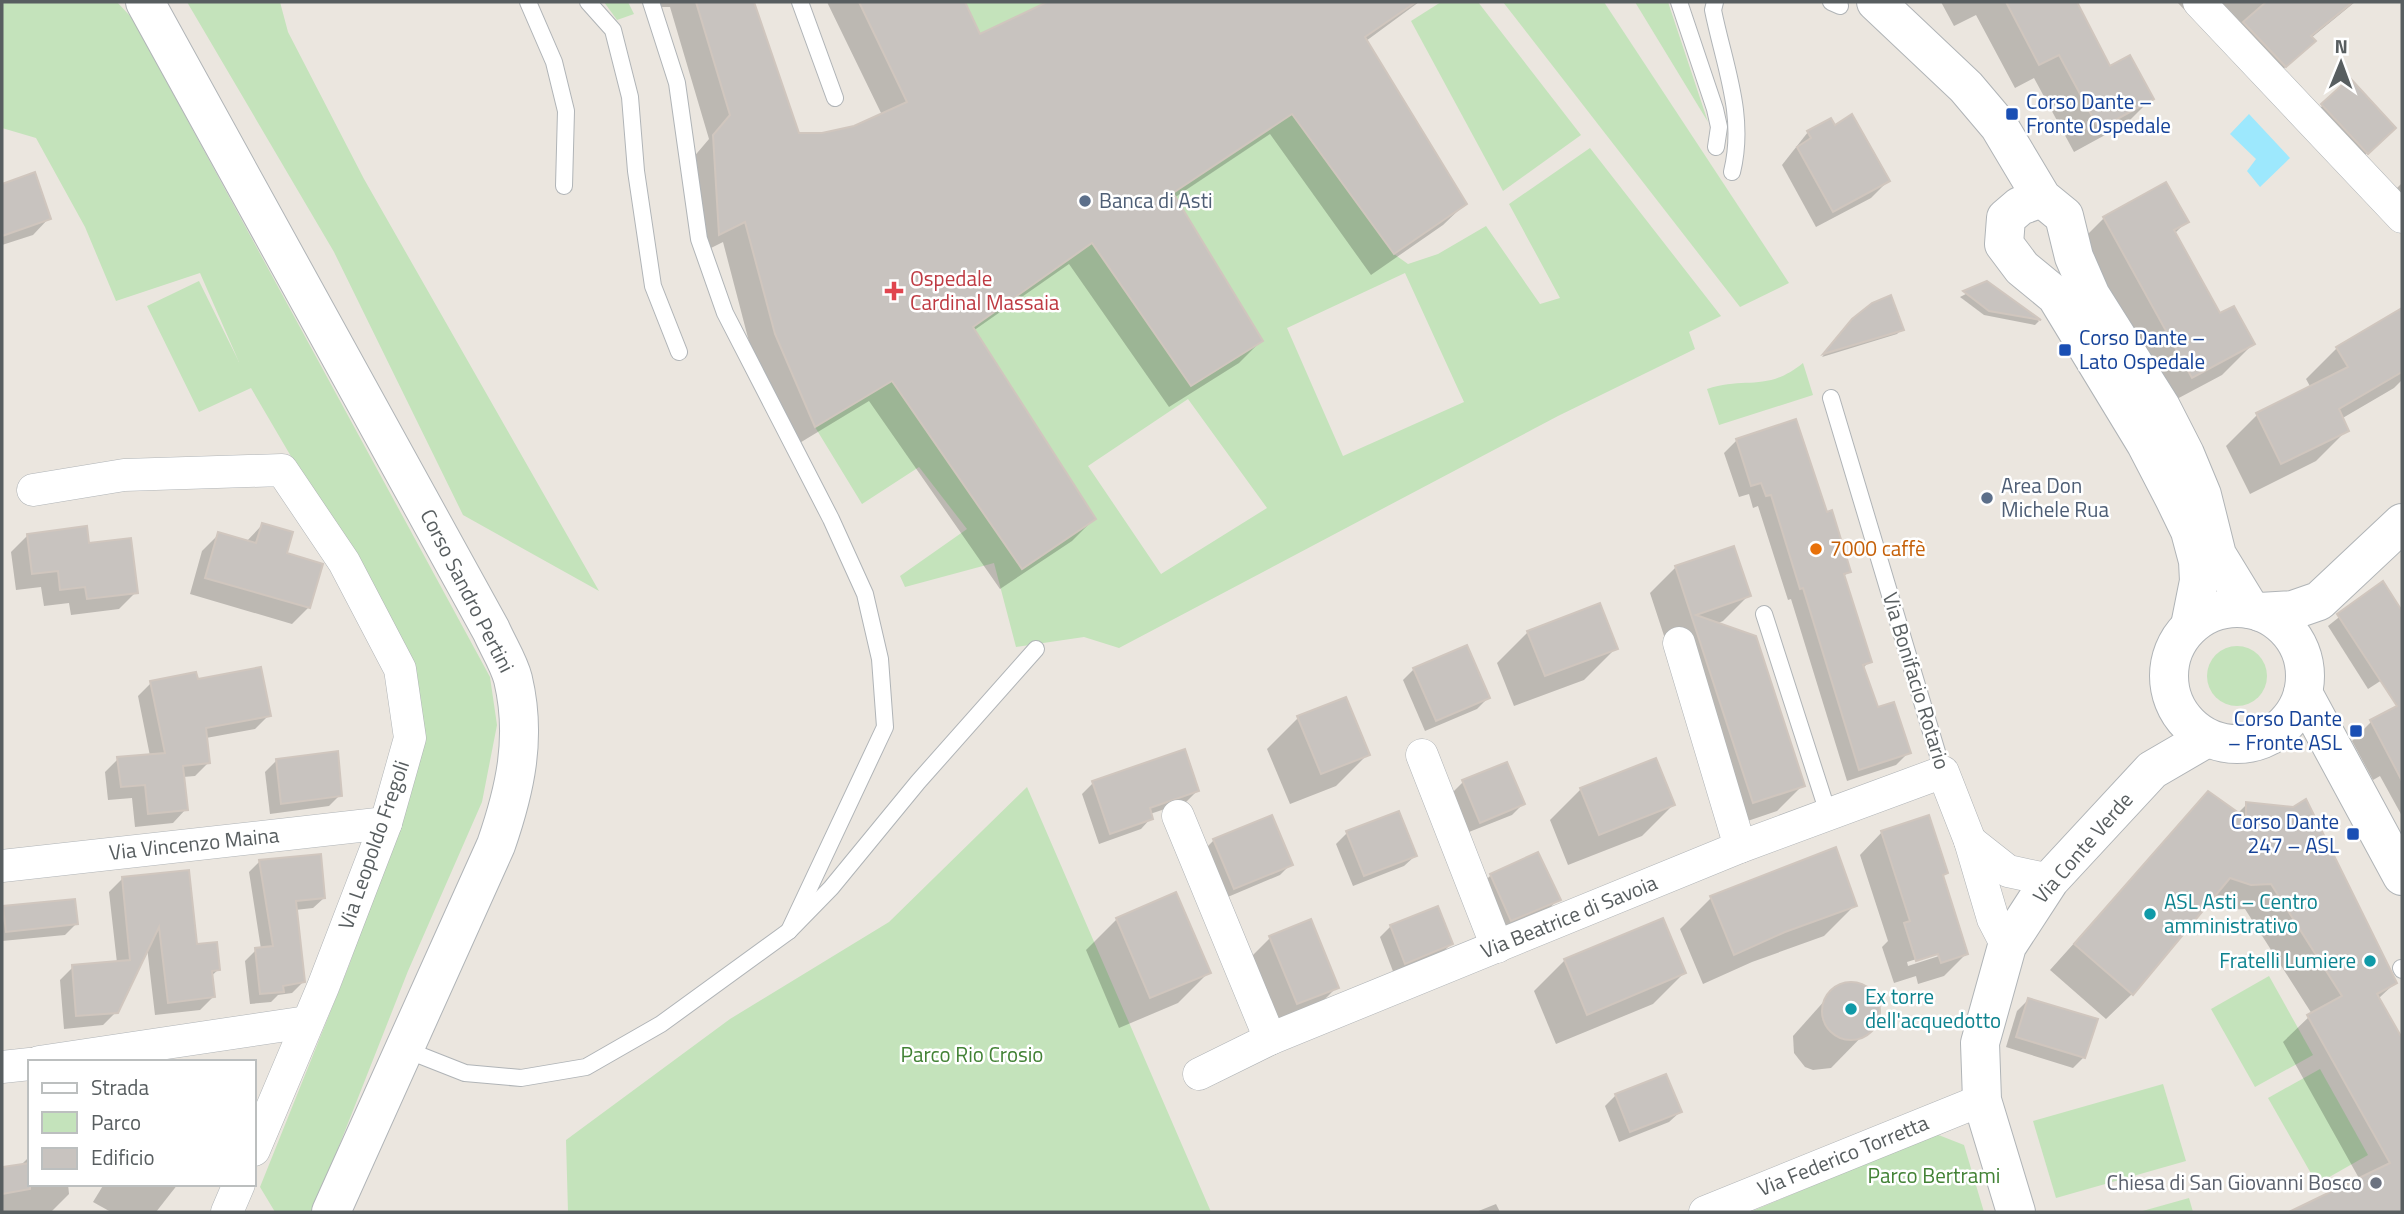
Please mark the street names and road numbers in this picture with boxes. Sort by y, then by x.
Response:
street label: Corso Sandro Pertini [413,503,523,678]
street label: Via Bonifacio Rotario [1875,588,1959,773]
street label: Via Leopoldo Fregoli [329,756,417,934]
street label: Via Conte Verde [2025,784,2140,910]
street label: Via Vincenzo Maina [107,818,281,868]
street label: Via Beatrice di Savoia [1476,866,1662,966]
street label: Via Federico Torretta [1752,1106,1933,1204]

